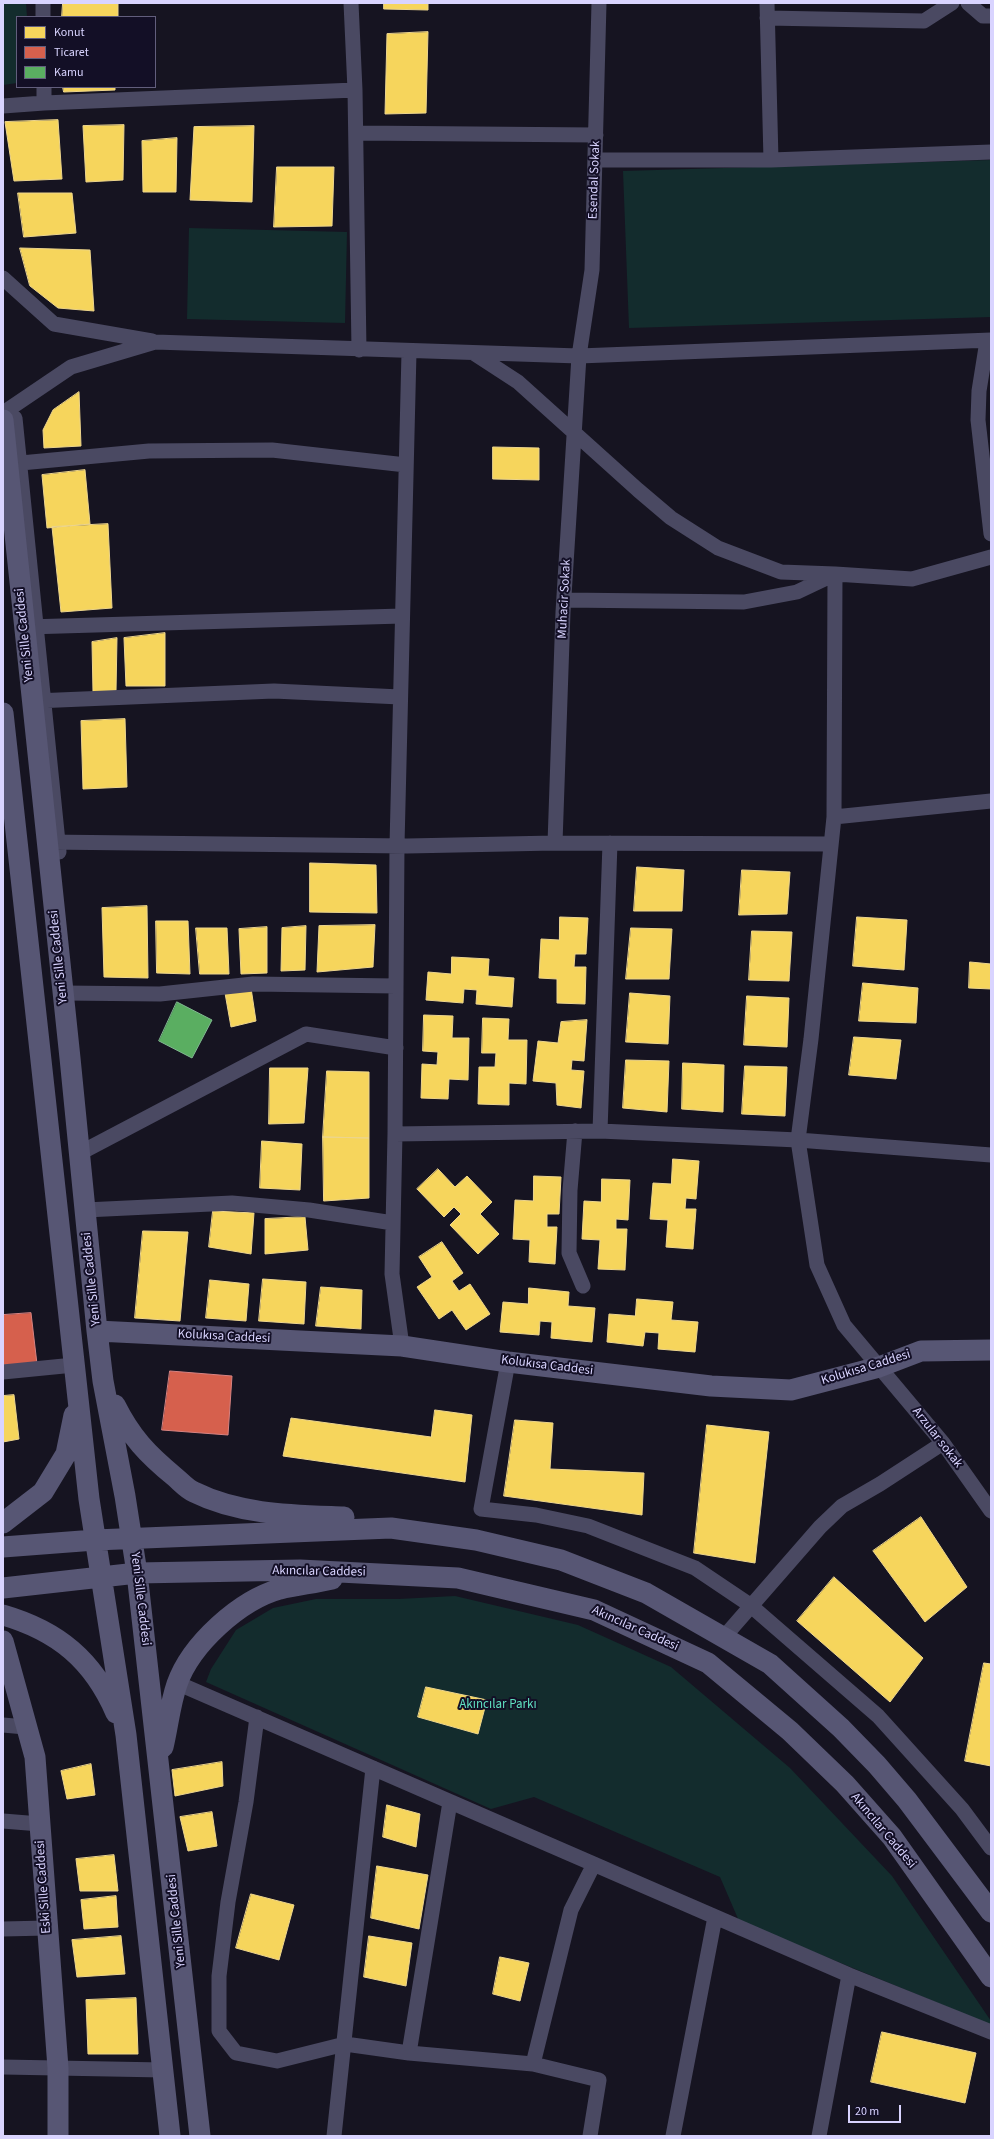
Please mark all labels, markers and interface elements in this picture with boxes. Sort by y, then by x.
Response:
legend [16,16,156,88]
text: Konut [54,24,85,41]
text: Ticaret [54,44,89,61]
text: Kamu [54,64,83,81]
street label: Esendal Sokak [586,140,604,220]
street label: Muhacir Sokak [555,559,575,639]
street label: Yeni Sille Caddesi [12,587,38,683]
street label: Yeni Sille Caddesi [46,909,72,1005]
street label: Yeni Sille Caddesi [79,1231,105,1327]
street label: Kolukısa Caddesi [177,1327,271,1347]
street label: Kolukısa Caddesi [819,1347,913,1389]
street label: Kolukısa Caddesi [500,1353,594,1379]
street label: Arzular sokak [908,1405,966,1471]
street label: Yeni Sille Caddesi [127,1551,153,1647]
street label: Akıncılar Caddesi [272,1563,366,1581]
street label: Akıncılar Caddesi [589,1603,681,1655]
park label: Akıncılar Parkı [459,1697,537,1713]
street label: Akıncılar Caddesi [847,1790,919,1872]
street label: Eski Sille Caddesi [33,1840,55,1934]
street label: Yeni Sille Caddesi [164,1873,190,1969]
scale bar [850,2097,903,2123]
text: 20 m [855,2103,879,2120]

